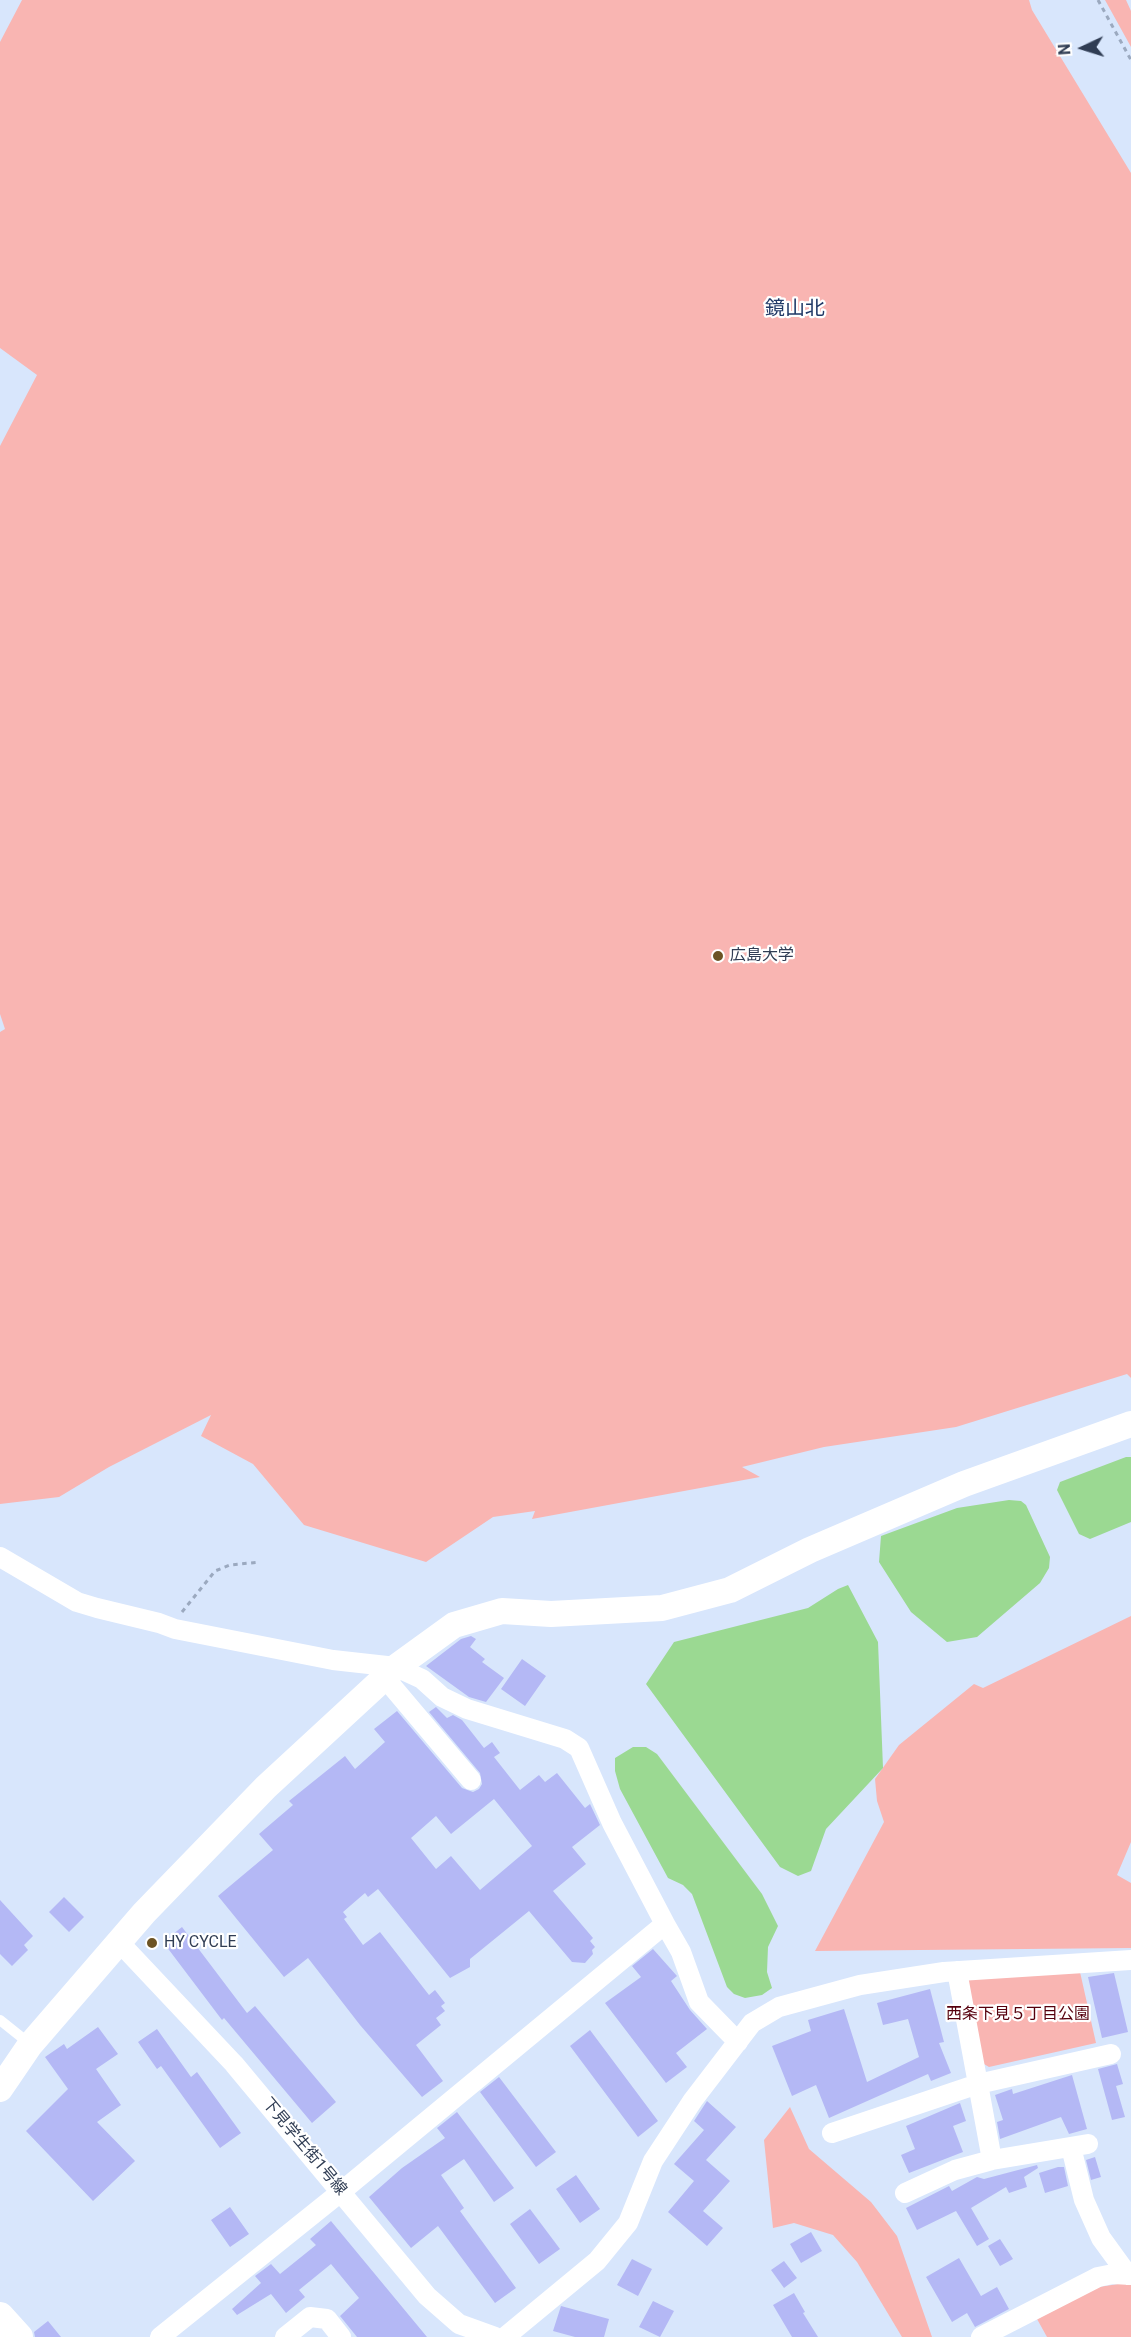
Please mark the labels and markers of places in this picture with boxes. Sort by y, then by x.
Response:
place label: 広島大学 [730,946,794,966]
marker: 広島大学 [711,949,725,963]
place label: HY CYCLE [164,1933,237,1953]
marker: HY CYCLE [145,1936,159,1950]

